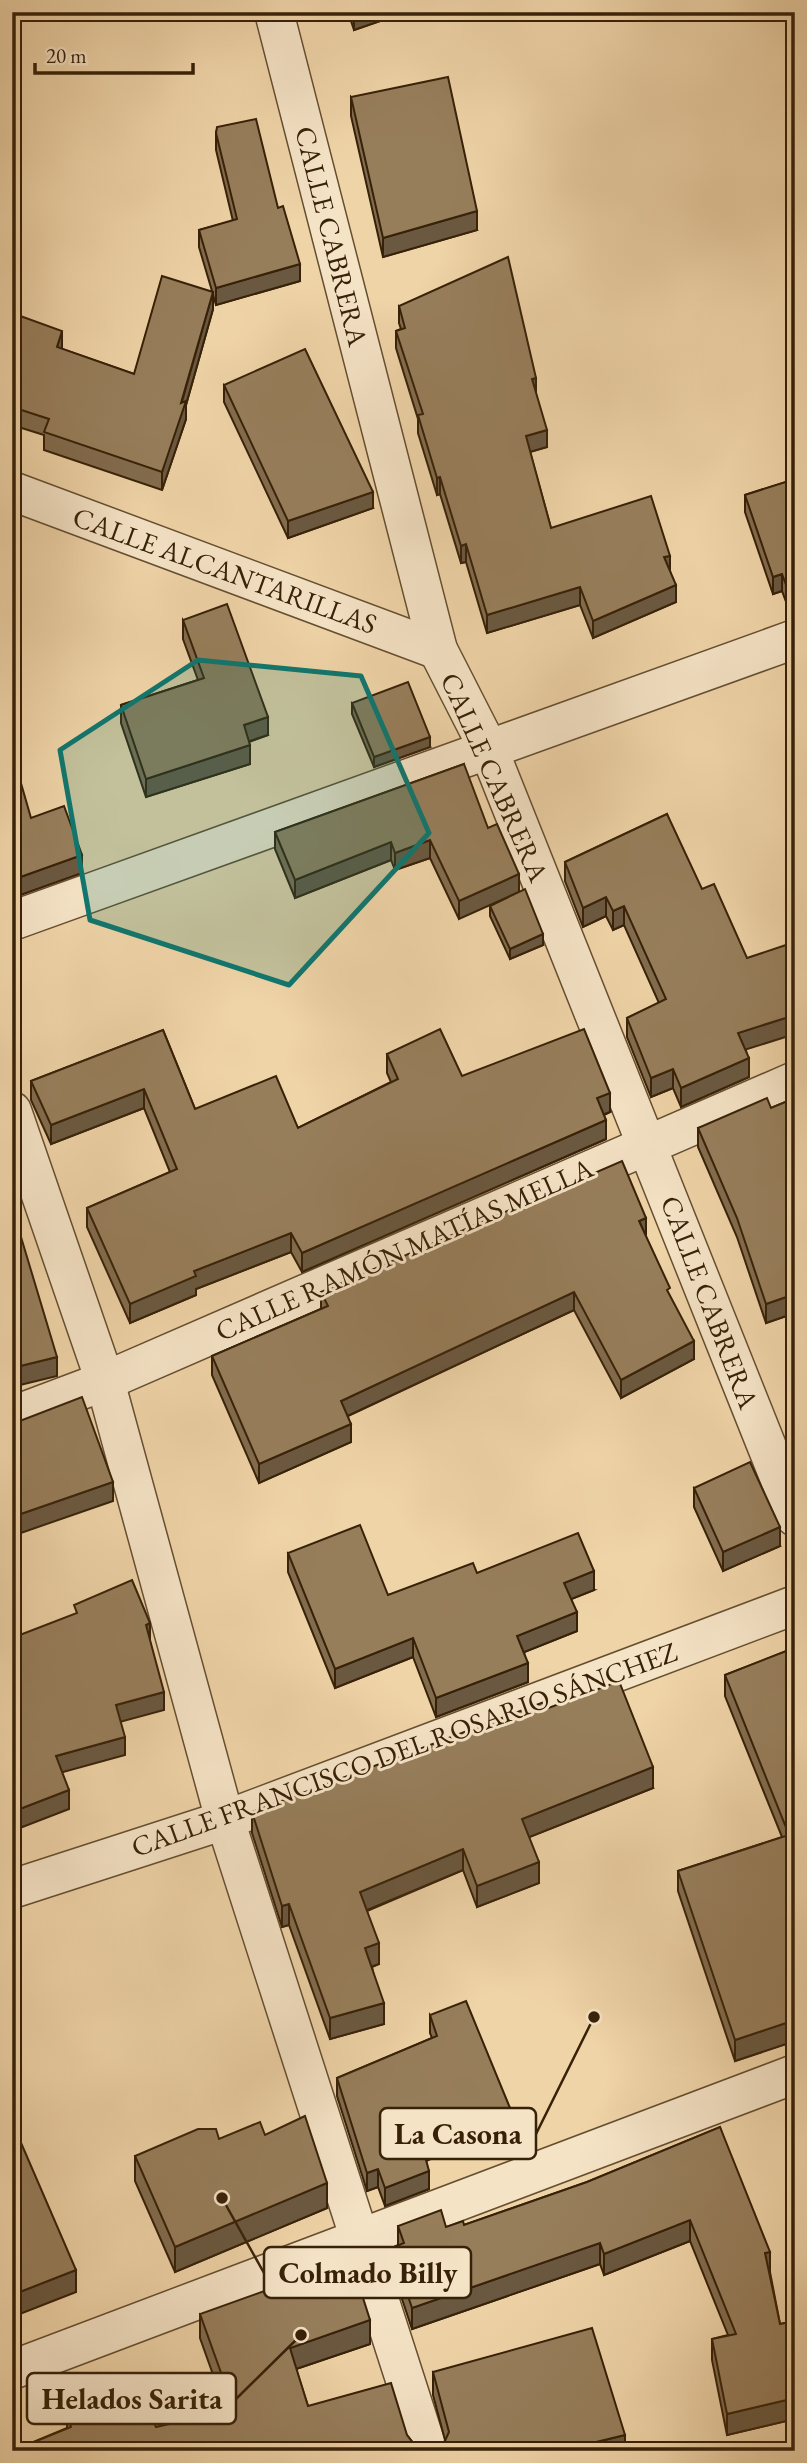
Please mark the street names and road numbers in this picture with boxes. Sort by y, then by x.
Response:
street label: CALLE CABRERA [287,122,377,350]
street label: CALLE ALCANTARILLAS [68,498,382,642]
street label: CALLE CABRERA [433,667,558,888]
street label: CALLE RAMÓN MATÍAS MELLA [210,1149,599,1349]
street label: CALLE CABRERA [653,1190,767,1414]
street label: CALLE FRANCISCO DEL ROSARIO SÁNCHEZ [126,1633,682,1865]

